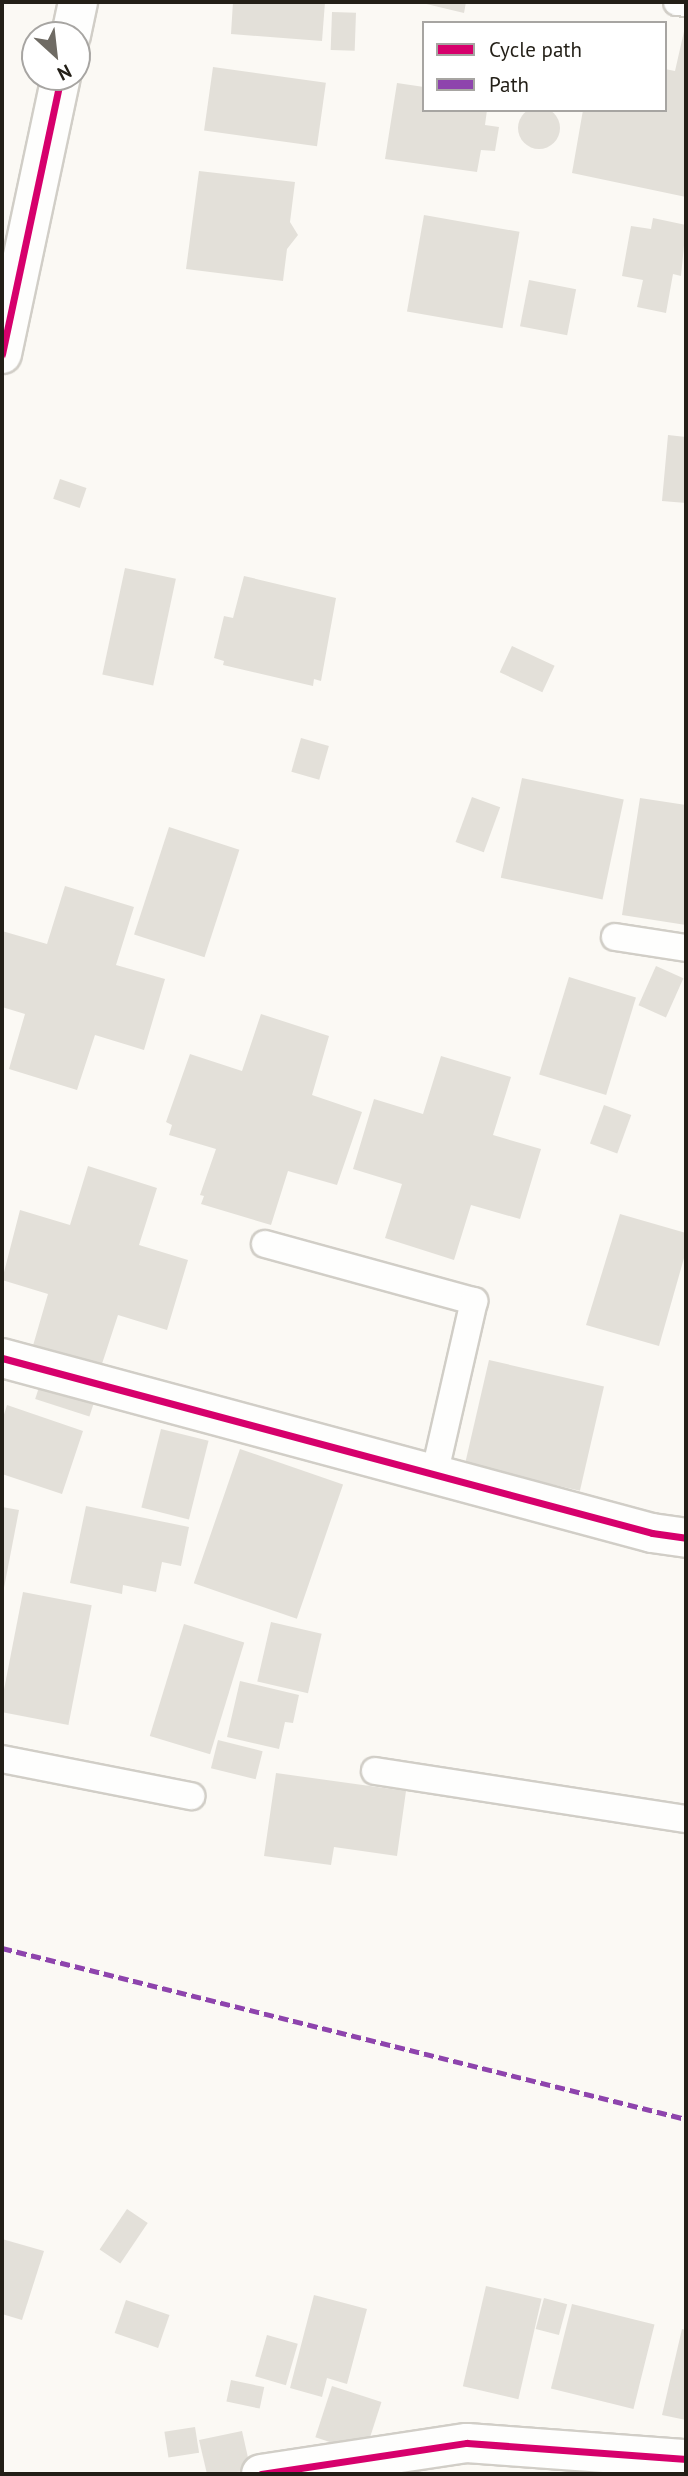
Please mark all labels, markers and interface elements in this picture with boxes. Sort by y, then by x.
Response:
north arrow [21,21,91,91]
legend [422,21,667,112]
text: Cycle path [489,36,582,63]
text: N [54,59,76,86]
text: Path [489,71,529,98]

